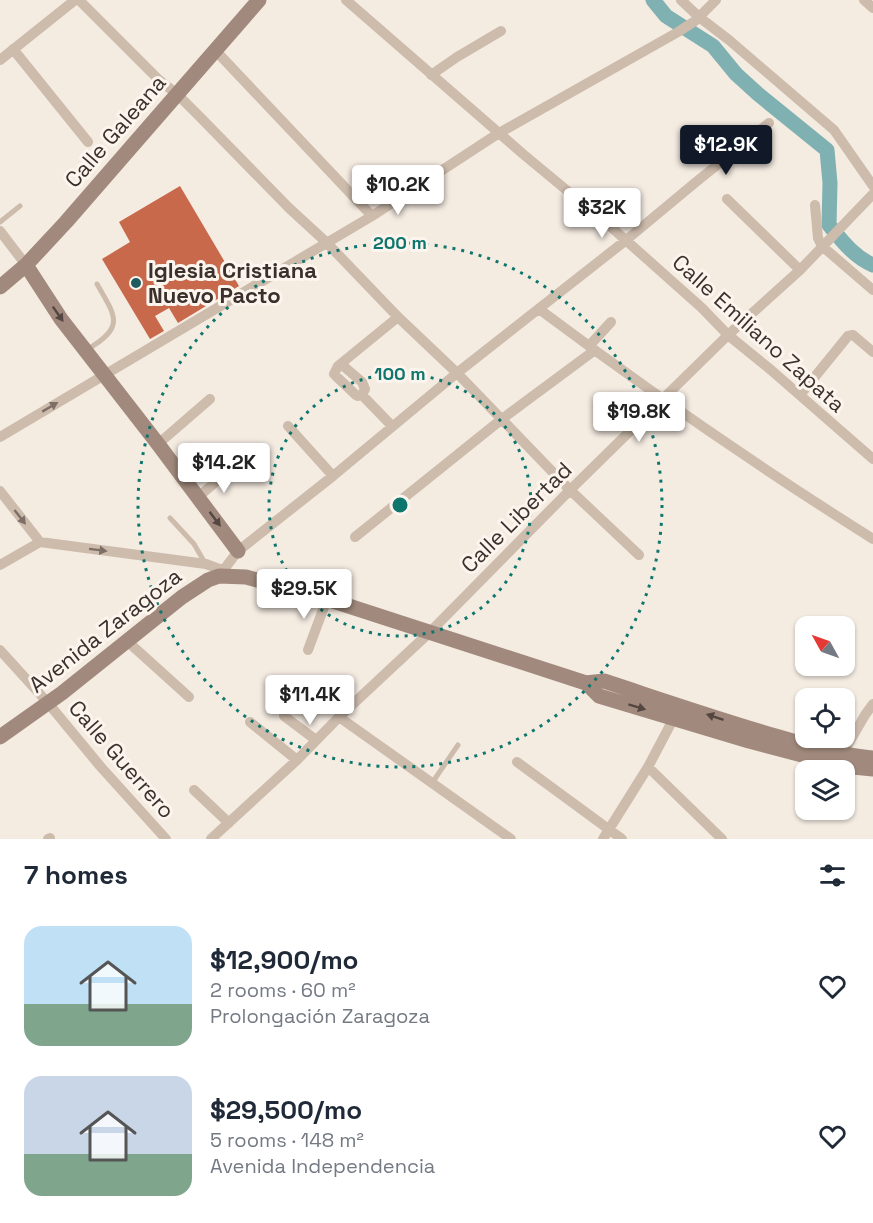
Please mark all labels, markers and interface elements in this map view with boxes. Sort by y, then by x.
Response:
street label: Calle Galeana [58,68,172,193]
pin: $12.9K [677,125,775,176]
text: $12.9K [694,131,758,157]
pin: $10.2K [349,165,447,216]
text: $10.2K [366,171,430,197]
pin: $32K [566,188,638,239]
text: $32K [578,194,626,220]
text: 200 m [373,231,427,254]
street label: Calle Emiliano Zapata [667,248,852,418]
place label: Iglesia Cristiana Nuevo Pacto [148,256,317,309]
marker: Iglesia Cristiana Nuevo Pacto [129,276,143,290]
one-way arrow [52,306,64,322]
text: 100 m [374,362,426,385]
pin: $19.8K [590,392,688,443]
text: $19.8K [607,398,671,424]
one-way arrow [42,402,58,413]
pin: $14.2K [175,443,273,494]
text: $14.2K [192,449,256,475]
street label: Calle Libertad [455,456,577,578]
centre of rings [390,495,410,515]
one-way arrow [14,509,27,525]
one-way arrow [208,512,220,527]
one-way arrow [89,545,108,555]
street label: Avenida Zaragoza [23,561,187,698]
pin: $29.5K [255,569,353,620]
text: $29.5K [271,575,337,601]
north arrow [795,616,855,676]
map controls [795,616,855,820]
pin: $11.4K [261,675,359,726]
text: $11.4K [279,681,341,707]
button: locate [795,688,855,748]
street label: Calle Guerrero [63,694,181,824]
one-way arrow [628,703,646,712]
one-way arrow [706,712,724,721]
button: layers [795,760,855,820]
text: 7 homes [24,858,128,892]
icon: filters [816,859,849,892]
text: $12,900/mo [210,943,359,977]
icon: home [72,950,144,1022]
icon: heart [816,970,849,1003]
text: 2 rooms · 60 m² [210,977,356,1003]
text: Prolongación Zaragoza [210,1003,430,1029]
text: $29,500/mo [210,1093,362,1127]
icon: home [72,1100,144,1172]
icon: heart [816,1120,849,1153]
text: 5 rooms · 148 m² [210,1127,364,1153]
text: Avenida Independencia [210,1153,435,1179]

